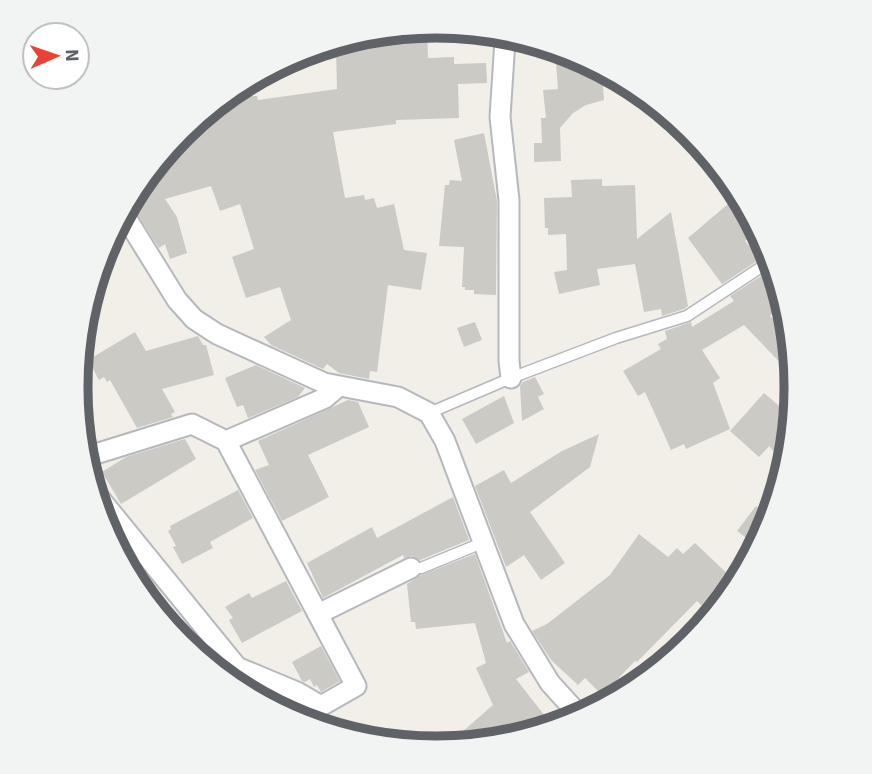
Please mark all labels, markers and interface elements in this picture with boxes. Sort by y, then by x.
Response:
north arrow [21,21,91,91]
text: N [58,49,85,62]

